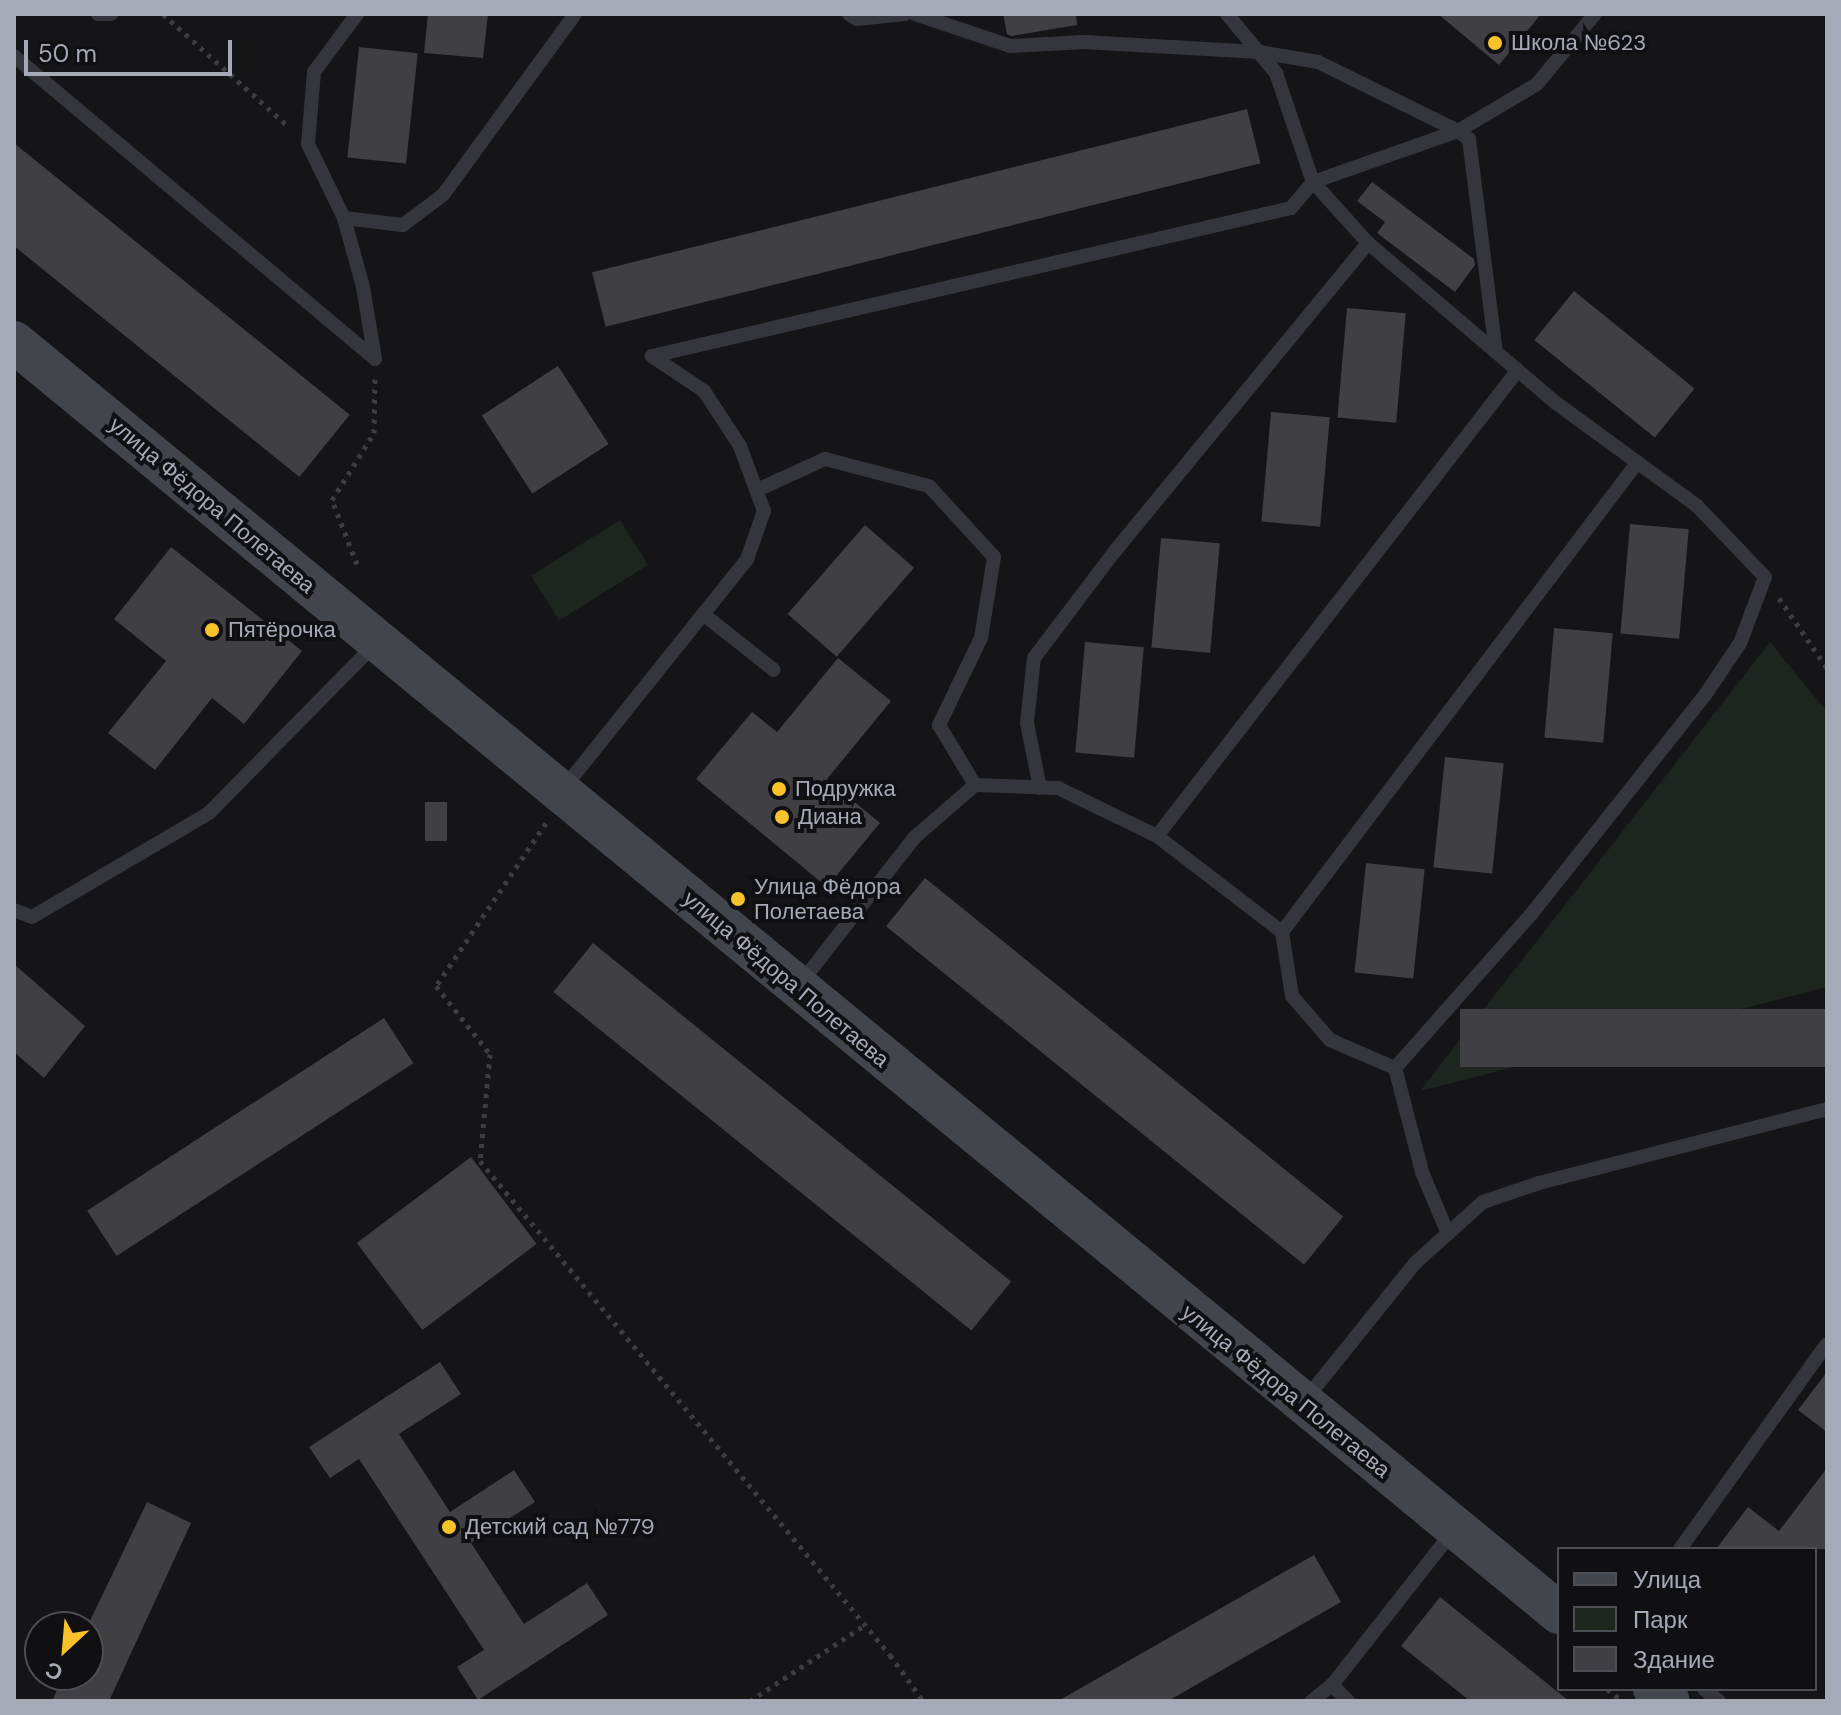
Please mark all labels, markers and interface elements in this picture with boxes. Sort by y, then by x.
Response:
scale bar [28,24,236,74]
place label: Школа №623 [1511,30,1646,56]
marker: Школа №623 [1486,34,1504,52]
text: 50 m [38,38,97,69]
street label: улица Фёдора Полетаева [104,411,320,599]
place label: Пятёрочка [228,617,336,643]
marker: Пятёрочка [203,621,221,639]
place label: Подружка [795,776,896,802]
marker: Подружка [770,780,788,798]
place label: Диана [798,804,862,830]
marker: Диана [773,808,791,826]
place label: Улица Фёдора Полетаева [754,873,901,924]
street label: улица Фёдора Полетаева [678,885,894,1073]
marker: Улица Фёдора Полетаева [729,890,747,908]
street label: улица Фёдора Полетаева [1176,1299,1396,1483]
place label: Детский сад №779 [465,1514,655,1540]
marker: Детский сад №779 [440,1518,458,1536]
legend [1557,1547,1817,1691]
text: Улица [1633,1564,1701,1595]
text: Парк [1633,1604,1687,1635]
north arrow [24,1611,104,1691]
text: Здание [1633,1644,1715,1675]
text: С [41,1655,68,1688]

